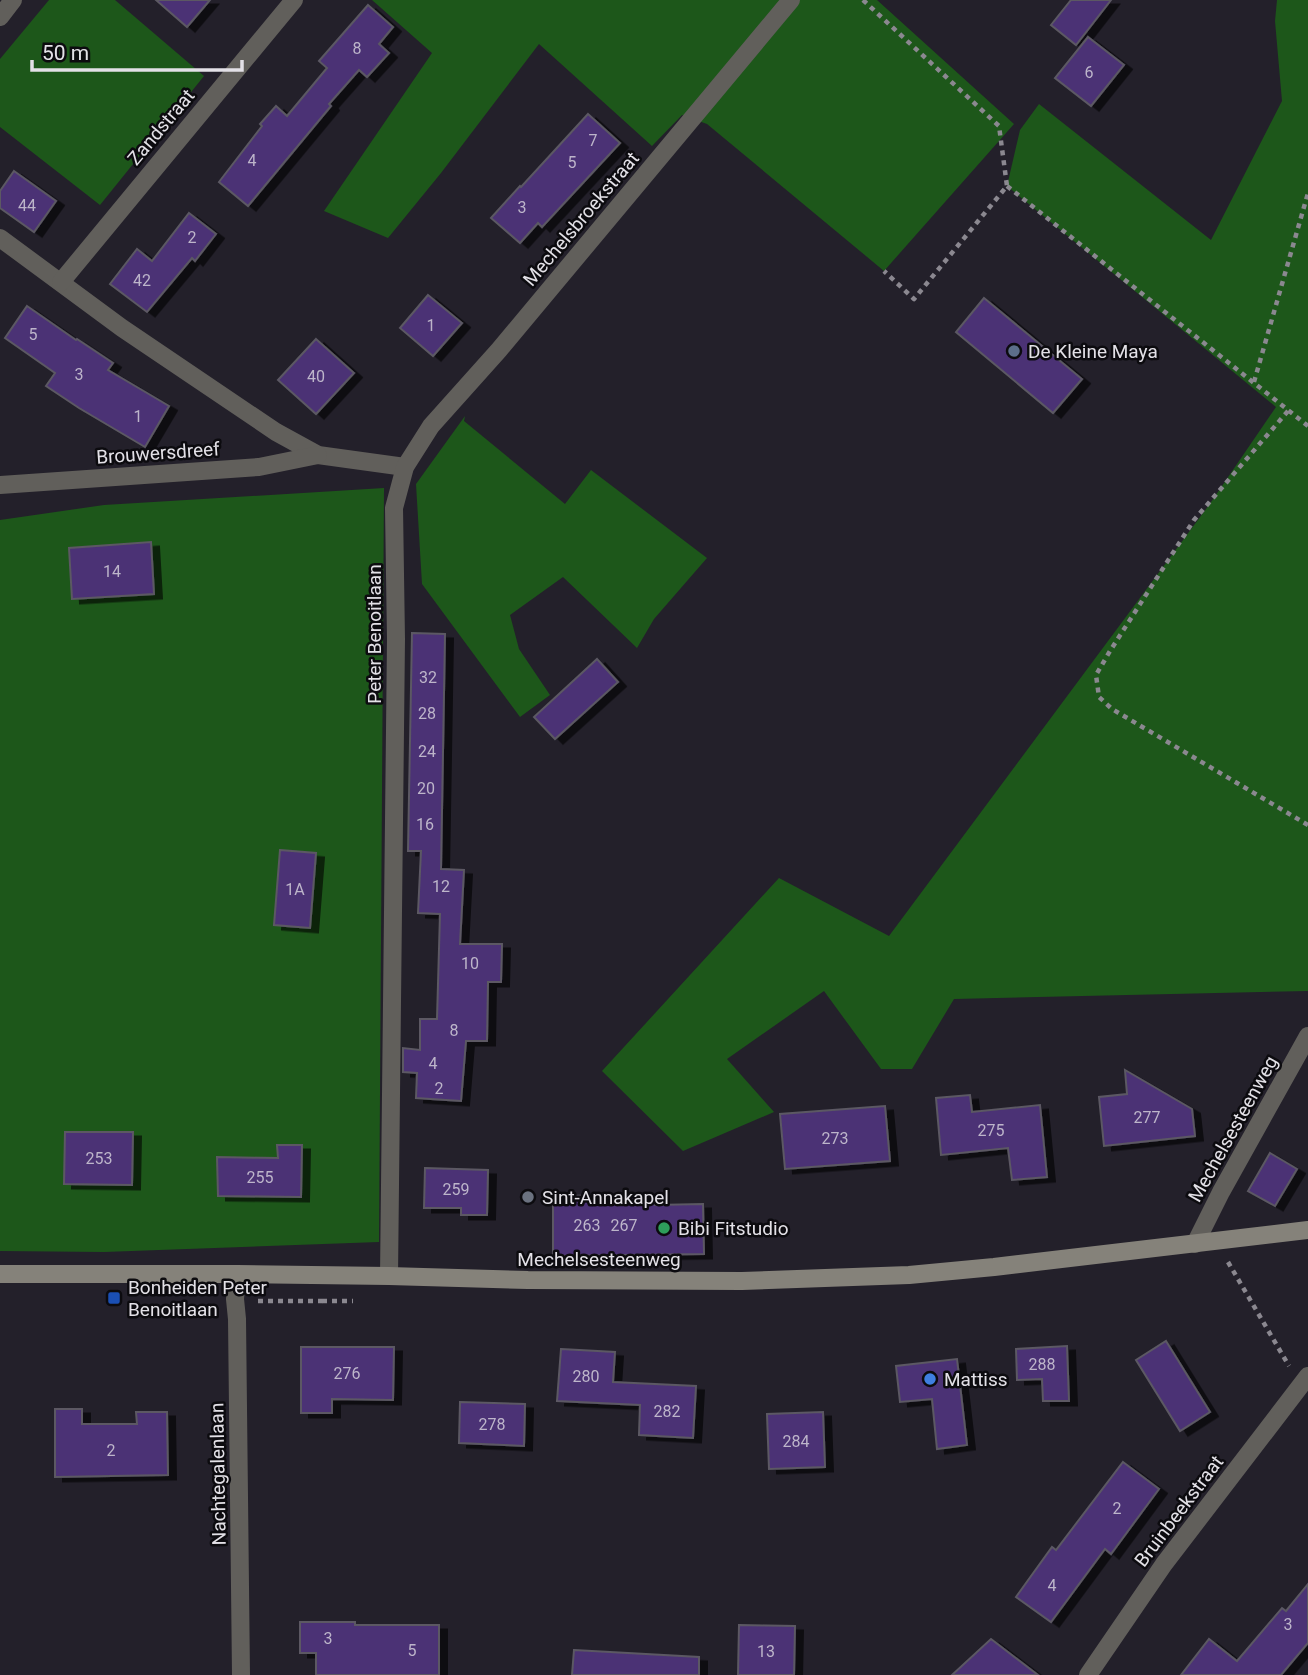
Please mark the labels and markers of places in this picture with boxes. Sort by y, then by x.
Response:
place label: De Kleine Maya [1028,340,1158,363]
marker: De Kleine Maya [1006,343,1022,359]
place label: Sint-Annakapel [542,1186,669,1209]
marker: Sint-Annakapel [520,1189,536,1205]
place label: Bibi Fitstudio [678,1217,788,1240]
marker: Bibi Fitstudio [656,1220,672,1236]
place label: Bonheiden Peter Benoitlaan [128,1276,268,1321]
marker: Bonheiden Peter Benoitlaan [106,1290,122,1306]
place label: Mattiss [944,1368,1008,1391]
marker: Mattiss [922,1371,938,1387]

